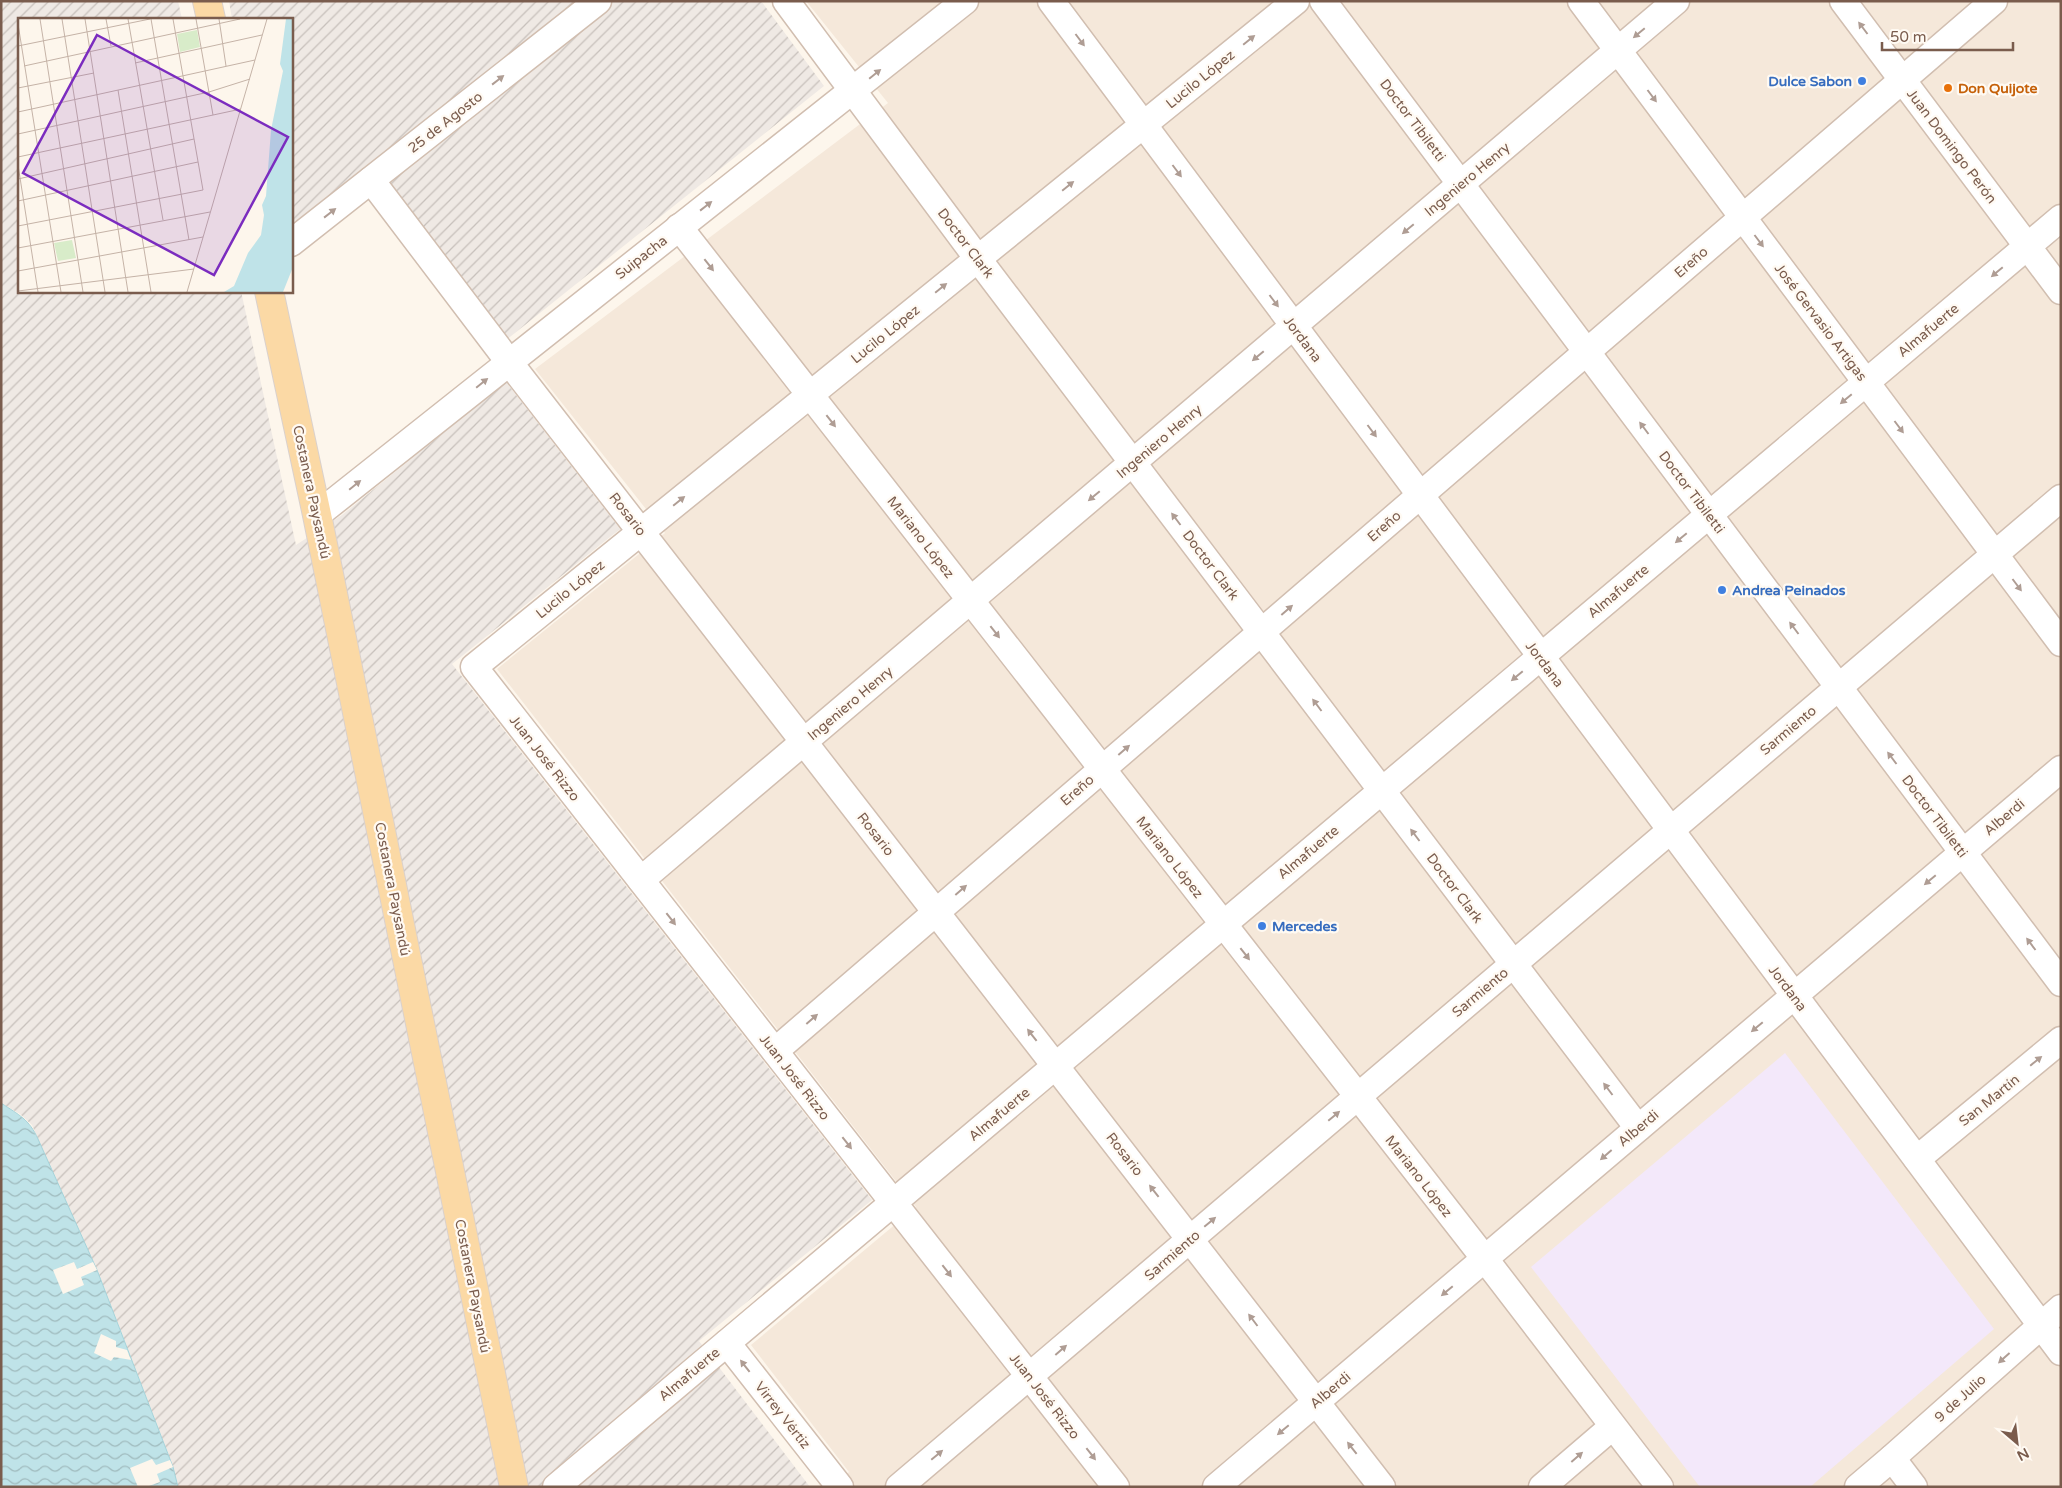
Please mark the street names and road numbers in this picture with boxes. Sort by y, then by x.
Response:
street label: Lucilo López [1163,46,1238,112]
street label: Doctor Tibiletti [1376,76,1449,165]
street label: Juan Domingo Perón [1903,86,2000,207]
street label: 25 de Agosto [405,88,486,157]
street label: Ingeniero Henry [1421,138,1514,220]
street label: Doctor Clark [934,205,998,282]
street label: Suipacha [612,232,671,283]
street label: Ereño [1671,243,1712,282]
street label: José Gervasio Artigas [1771,260,1871,385]
street label: Almafuerte [1894,300,1962,361]
street label: Lucilo López [848,301,923,367]
street label: Jordana [1280,313,1325,366]
street label: Ingeniero Henry [1113,400,1206,482]
street label: Costanera Paysandú [289,424,334,560]
street label: Doctor Tibiletti [1655,448,1728,537]
street label: Rosario [605,489,650,539]
street label: Mariano López [883,493,958,582]
street label: Ereño [1364,507,1405,546]
street label: Doctor Clark [1179,527,1243,604]
street label: Lucilo López [533,556,608,622]
street label: Almafuerte [1584,561,1652,622]
street label: Jordana [1522,638,1567,691]
street label: Ingeniero Henry [804,662,897,744]
street label: Sarmiento [1757,702,1820,759]
street label: Juan José Rizzo [506,712,583,805]
street label: Ereño [1057,771,1098,810]
street label: Doctor Tibiletti [1898,772,1971,861]
street label: Alberdi [1980,795,2028,839]
street label: Rosario [853,809,898,859]
street label: Mariano López [1132,813,1207,902]
street label: Costanera Paysandú [371,821,414,957]
street label: Almafuerte [1274,822,1342,883]
street label: Doctor Clark [1423,850,1487,927]
street label: Jordana [1765,962,1810,1015]
street label: Sarmiento [1449,964,1512,1021]
street label: Juan José Rizzo [756,1031,833,1124]
street label: San Martín [1956,1071,2023,1130]
street label: Almafuerte [965,1084,1033,1145]
street label: Alberdi [1614,1106,1662,1150]
street label: Rosario [1102,1129,1147,1179]
street label: Mariano López [1381,1132,1456,1221]
street label: Costanera Paysandú [451,1218,494,1354]
street label: Sarmiento [1141,1227,1204,1284]
street label: Almafuerte [655,1344,723,1405]
street label: Juan José Rizzo [1006,1350,1083,1443]
street label: Alberdi [1306,1368,1354,1412]
street label: 9 de Julio [1931,1371,1990,1426]
street label: Virrey Vértiz [751,1378,814,1452]

